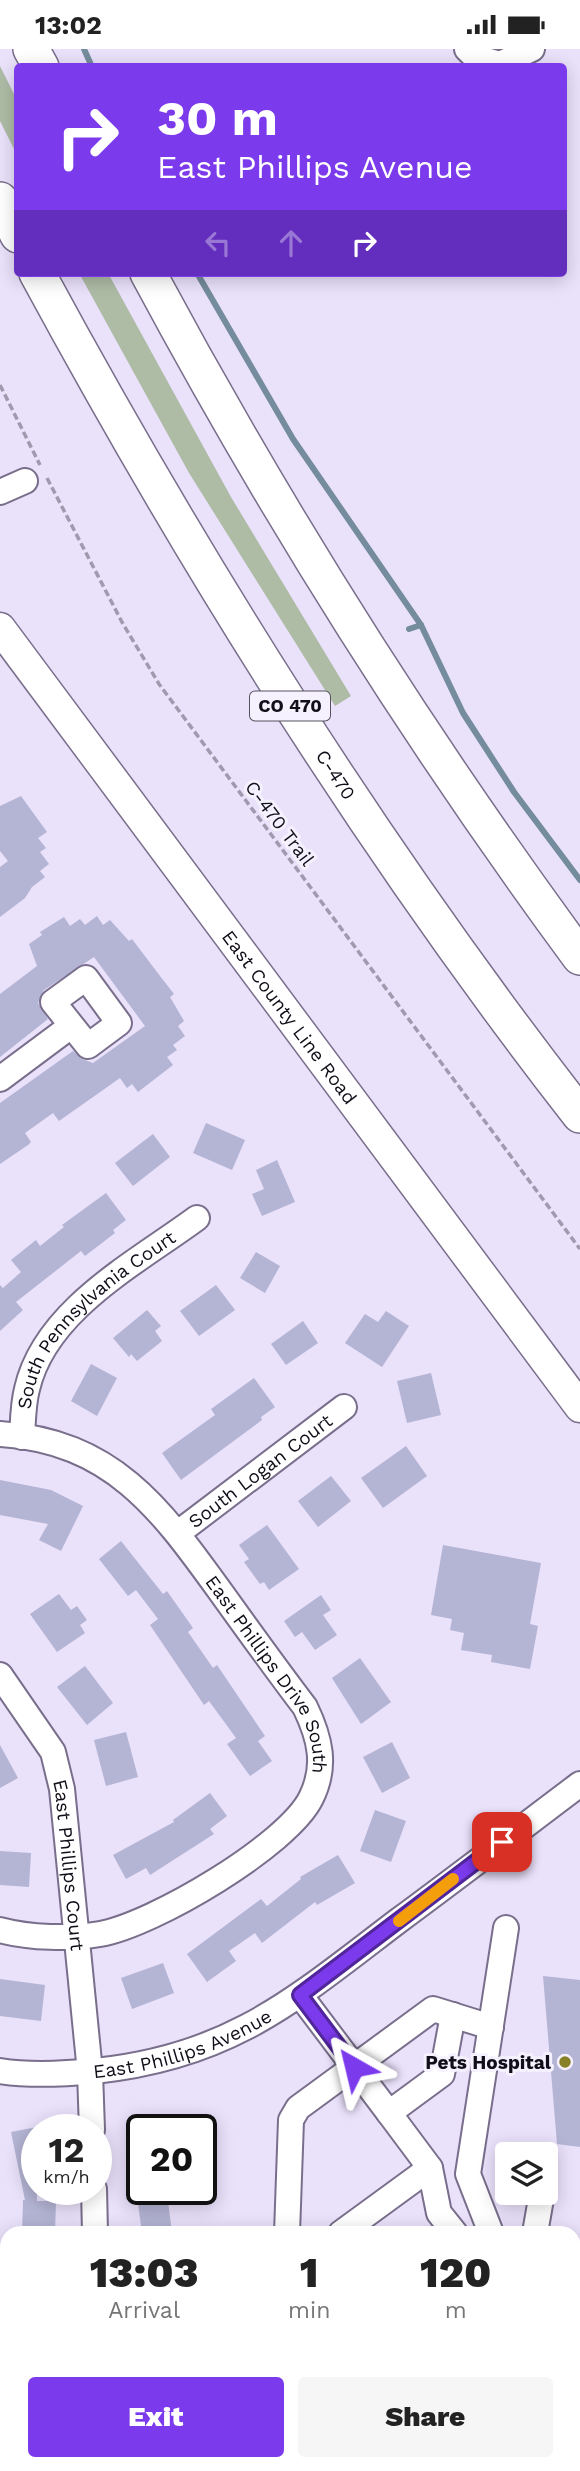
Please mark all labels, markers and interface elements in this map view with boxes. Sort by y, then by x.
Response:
text: 13:02 [35,10,102,40]
text: 30 m [157,89,278,147]
icon: right [42,91,133,182]
text: East Phillips Avenue [157,148,472,186]
icon: left [199,224,237,262]
icon: ahead [272,224,310,262]
icon: right [345,224,383,262]
road number: CO 470 [250,691,330,721]
street label: C-470 [311,745,360,804]
street label: C-470 Trail [240,776,319,870]
street label: East County Line Road [217,926,361,1109]
street label: South Pennsylvania Court [13,1226,180,1410]
street label: South Logan Court [184,1409,337,1533]
street label: East Phillips Drive South [200,1571,331,1775]
street label: East Phillips Court [48,1777,89,1952]
pin [472,1812,532,1872]
icon: arrive [483,1823,521,1861]
street label: East Phillips Avenue [92,2004,276,2083]
position arrow [317,2030,391,2104]
place label: Pets Hospital [425,2051,552,2074]
marker: Pets Hospital [557,2054,573,2070]
speed limit sign: 20 [126,2114,217,2205]
text: 12 [49,2129,84,2171]
map controls [495,2142,558,2205]
button: layers [495,2142,558,2205]
text: km/h [43,2166,90,2187]
text: 13:03 [90,2248,198,2297]
text: 1 [300,2248,319,2297]
text: 120 [420,2248,491,2297]
text: Arrival [108,2297,180,2324]
text: min [288,2297,330,2324]
text: m [445,2297,467,2324]
button: Exit [28,2377,284,2457]
button: Share [298,2377,553,2457]

